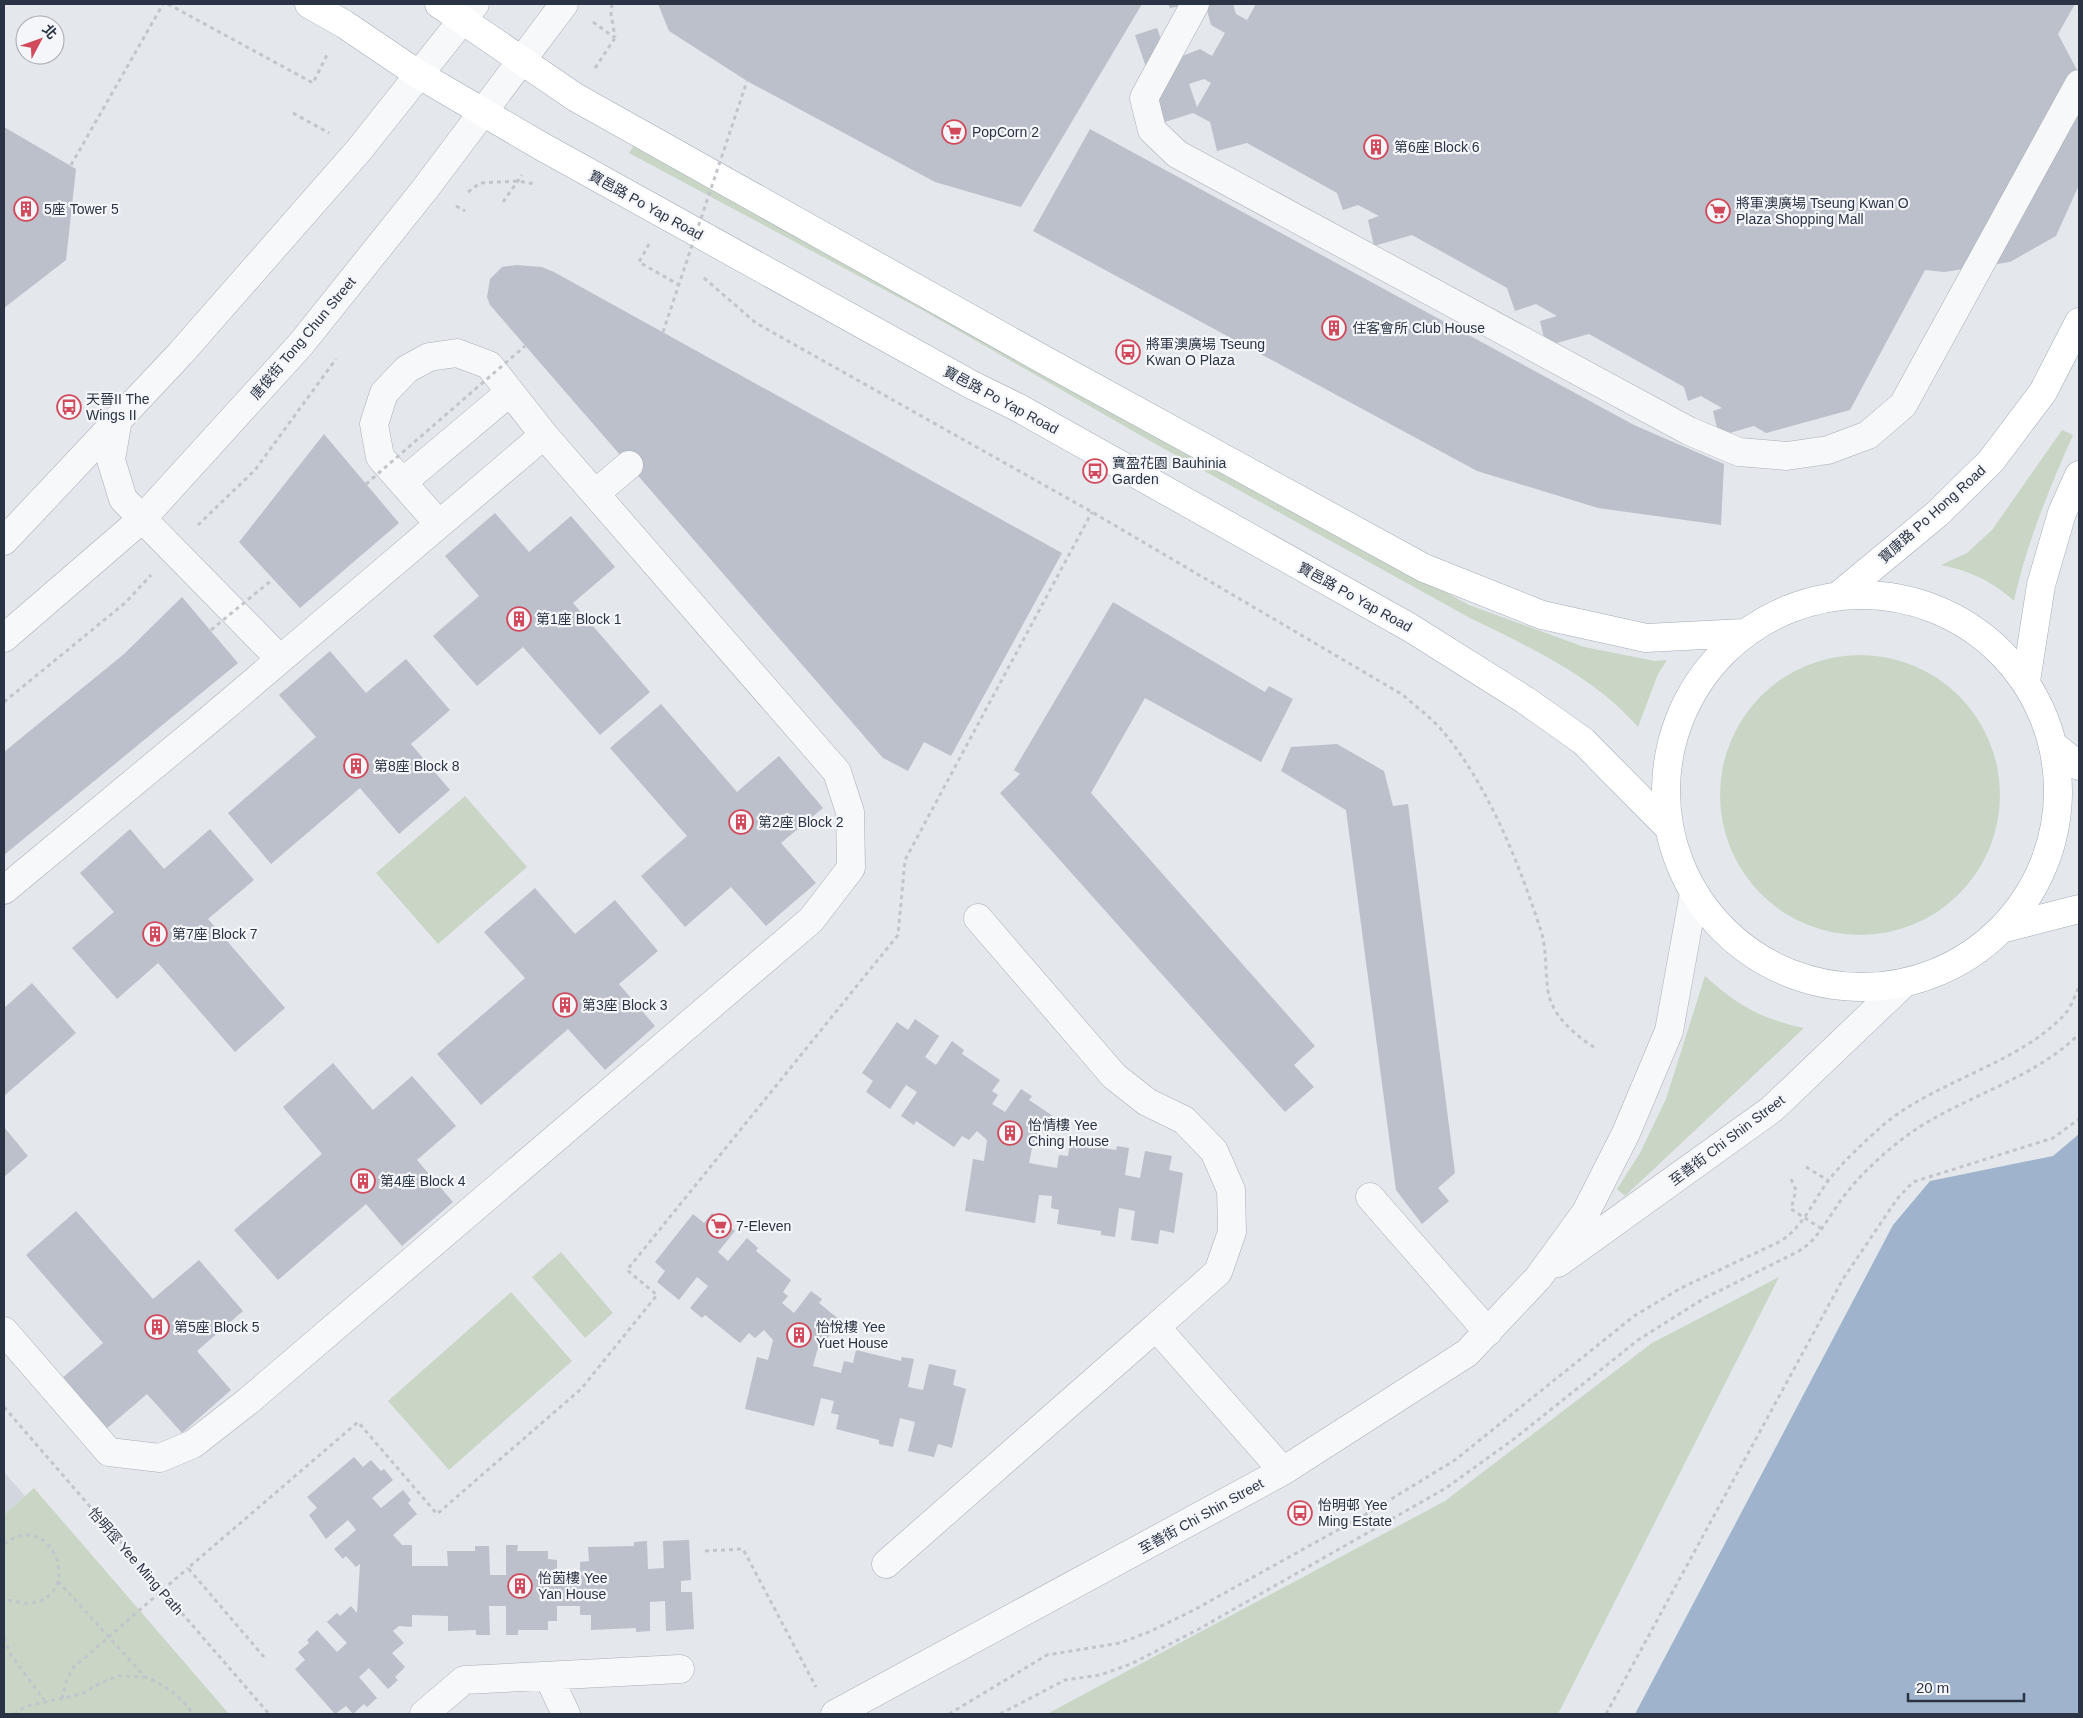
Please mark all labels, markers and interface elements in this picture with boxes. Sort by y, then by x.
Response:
north arrow [15,15,65,65]
text: 北 [39,21,60,42]
supermarket icon: PopCorn 2 [941,119,967,145]
place label: PopCorn 2 [972,124,1039,140]
building icon: 第6座 Block 6 [1363,134,1389,160]
place label: 第6座 Block 6 [1394,139,1480,155]
street label: 寶邑路 Po Yap Road [586,167,706,243]
place label: 將軍澳廣場 Tseung Kwan O Plaza Shopping Mall [1736,195,1909,227]
building icon: 5座 Tower 5 [13,196,39,222]
supermarket icon: 將軍澳廣場 Tseung Kwan O Plaza Shopping Mall [1705,198,1731,224]
place label: 5座 Tower 5 [44,201,119,217]
street label: 唐俊街 Tong Chun Street [247,273,359,402]
building icon: 住客會所 Club House [1321,315,1347,341]
place label: 住客會所 Club House [1352,320,1485,336]
place label: 將軍澳廣場 Tseung Kwan O Plaza [1146,336,1265,368]
bus stop icon: 將軍澳廣場 Tseung Kwan O Plaza [1115,339,1141,365]
street label: 寶邑路 Po Yap Road [941,363,1061,437]
place label: 天晉II The Wings II [86,391,150,423]
bus stop icon: 天晉II The Wings II [56,394,82,420]
place label: 寶盈花園 Bauhinia Garden [1112,455,1227,487]
bus stop icon: 寶盈花園 Bauhinia Garden [1082,458,1108,484]
street label: 寶康路 Po Hong Road [1875,462,1989,566]
street label: 寶邑路 Po Yap Road [1295,559,1415,635]
building icon: 第1座 Block 1 [506,606,532,632]
place label: 第1座 Block 1 [536,611,622,627]
building icon: 第8座 Block 8 [343,753,369,779]
place label: 第8座 Block 8 [374,758,460,774]
building icon: 第2座 Block 2 [728,809,754,835]
place label: 第2座 Block 2 [758,814,844,830]
building icon: 第7座 Block 7 [142,921,168,947]
place label: 第7座 Block 7 [172,926,258,942]
building icon: 第3座 Block 3 [552,992,578,1018]
place label: 第3座 Block 3 [582,997,668,1013]
street label: 至善街 Chi Shin Street [1666,1091,1788,1189]
place label: 怡情樓 Yee Ching House [1028,1117,1109,1149]
building icon: 怡情樓 Yee Ching House [997,1120,1023,1146]
building icon: 第4座 Block 4 [350,1168,376,1194]
place label: 第4座 Block 4 [380,1173,466,1189]
supermarket icon: 7-Eleven [706,1213,732,1239]
place label: 7-Eleven [736,1218,791,1234]
building icon: 第5座 Block 5 [144,1314,170,1340]
place label: 第5座 Block 5 [174,1319,260,1335]
place label: 怡悅樓 Yee Yuet House [816,1319,889,1351]
building icon: 怡悅樓 Yee Yuet House [786,1322,812,1348]
street label: 至善街 Chi Shin Street [1136,1475,1266,1557]
place label: 怡明邨 Yee Ming Estate [1318,1497,1392,1529]
bus stop icon: 怡明邨 Yee Ming Estate [1287,1500,1313,1526]
street label: 怡明徑 Yee Ming Path [85,1504,187,1618]
place label: 怡茵樓 Yee Yan House [538,1570,608,1602]
building icon: 怡茵樓 Yee Yan House [507,1573,533,1599]
scale bar [1908,1670,2024,1702]
text: 20 m [1916,1679,1949,1696]

